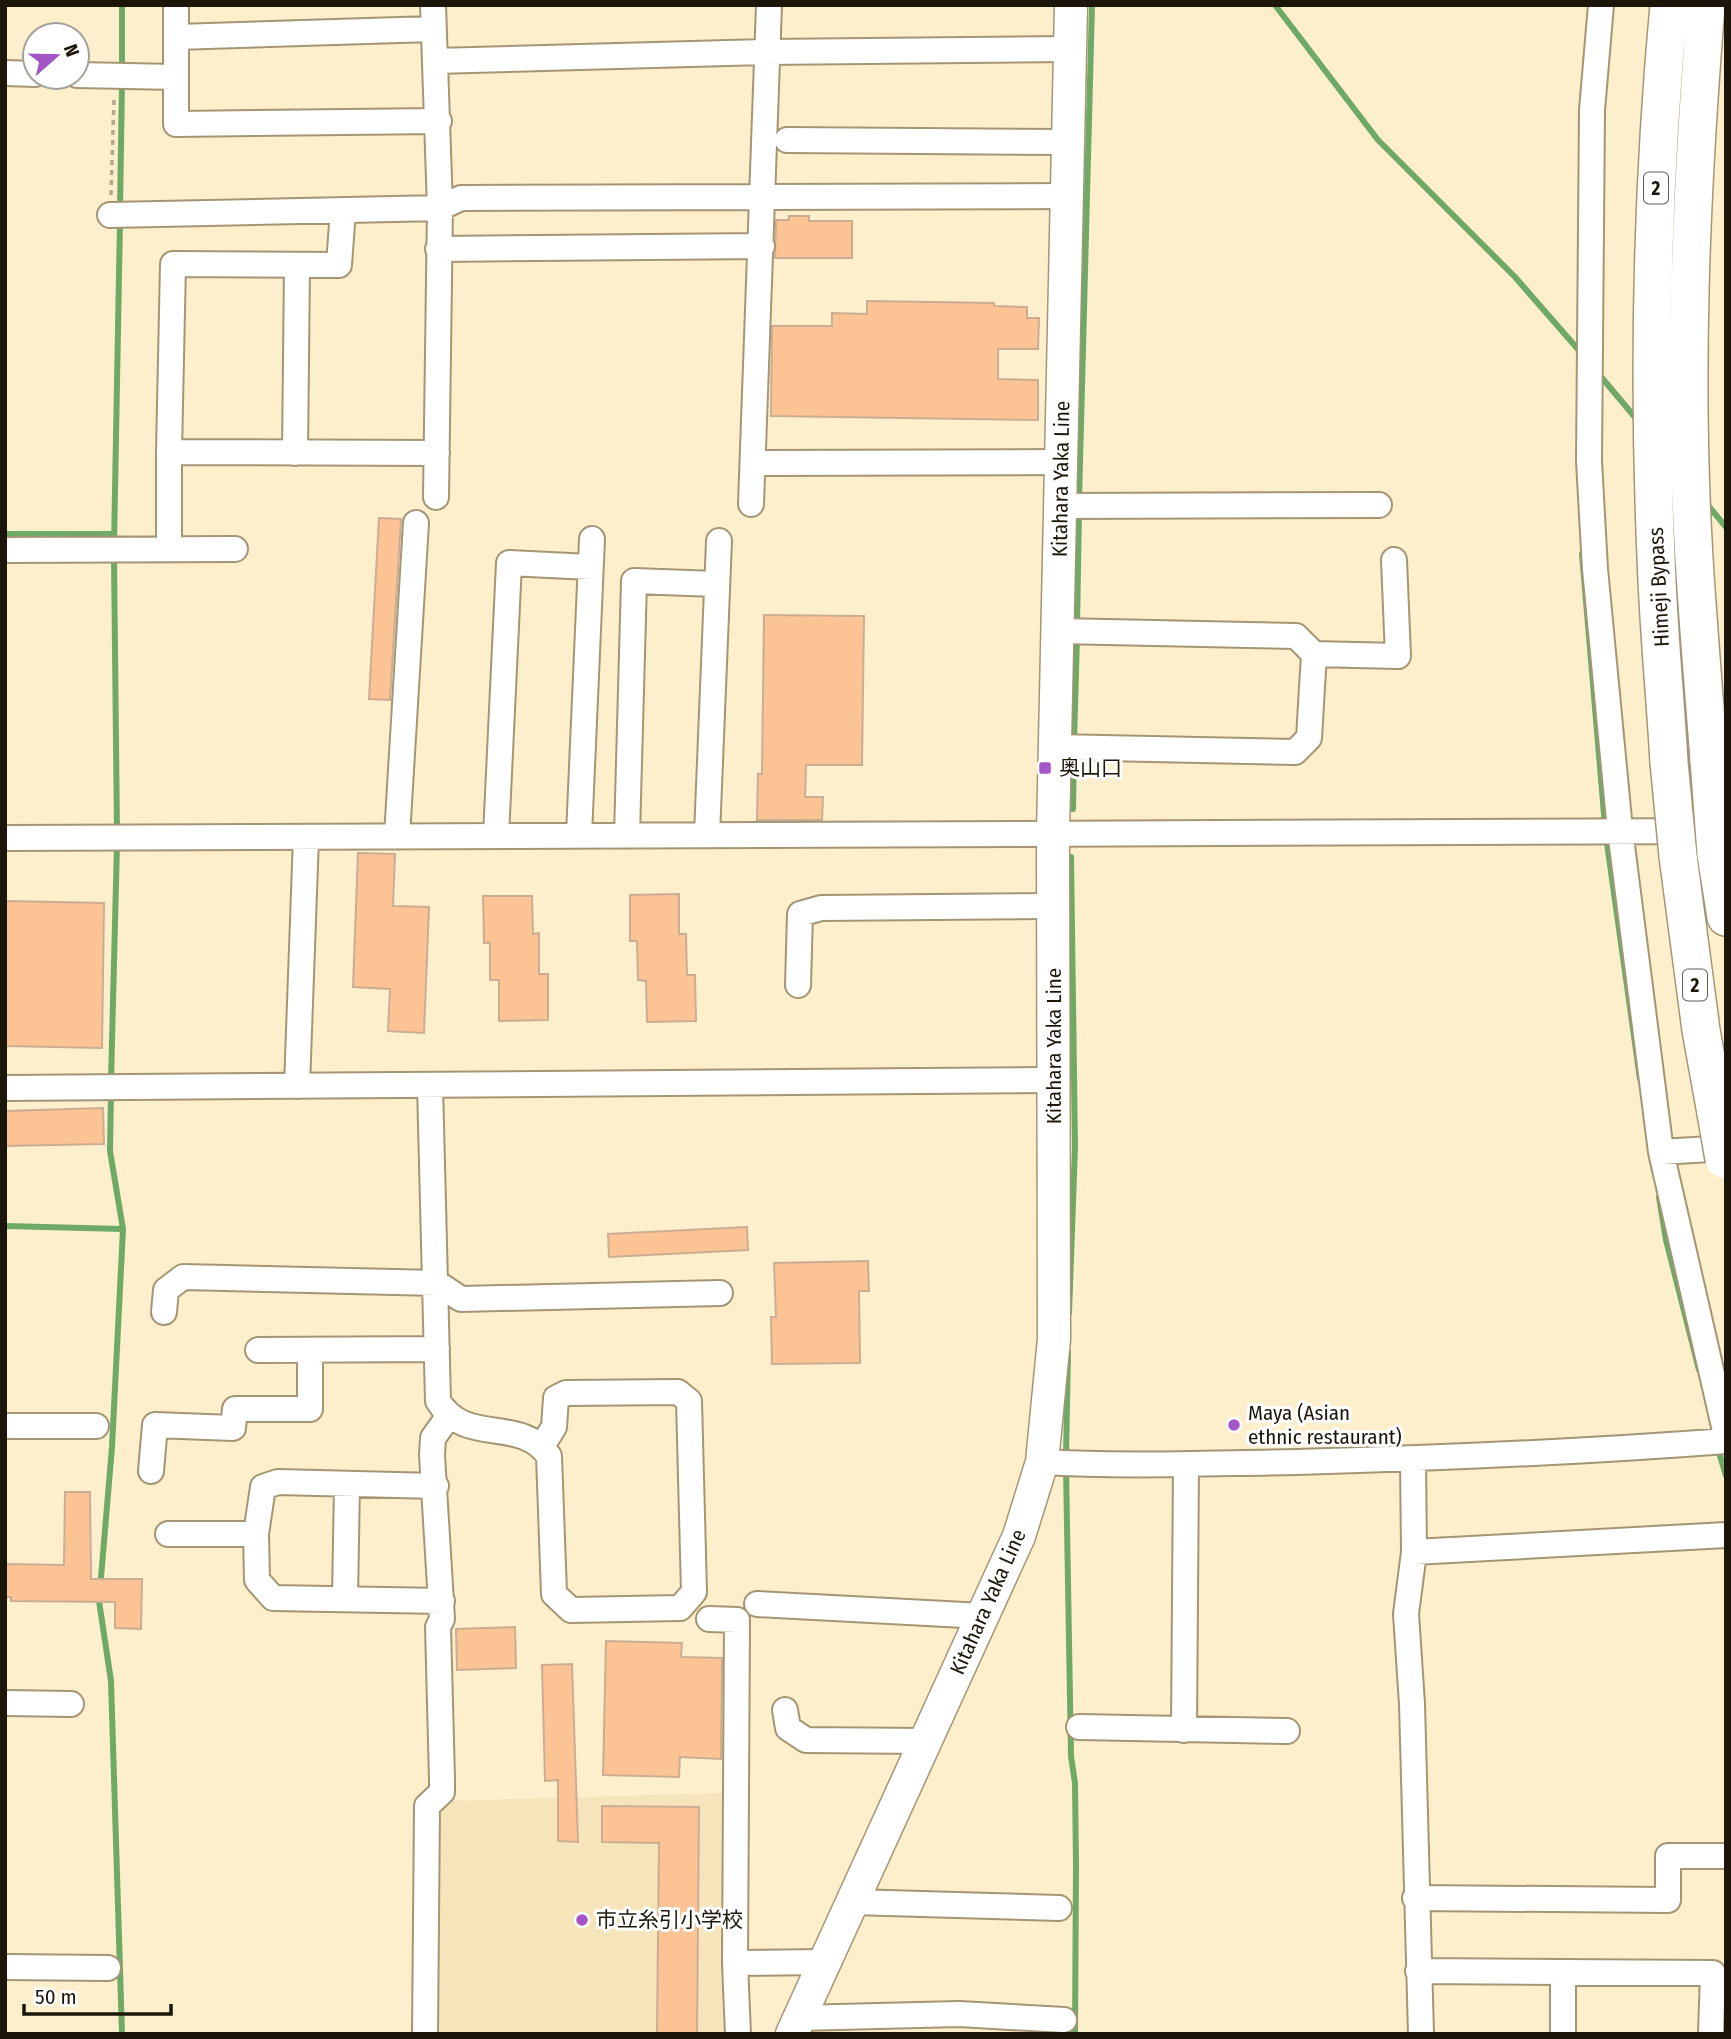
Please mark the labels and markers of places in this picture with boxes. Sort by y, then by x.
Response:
place label: 奥山口 [1059,755,1122,781]
marker: 奥山口 [1037,760,1053,776]
place label: Maya (Asian ethnic restaurant) [1248,1400,1402,1450]
marker: Maya (Asian ethnic restaurant) [1226,1417,1242,1433]
place label: 市立糸引小学校 [596,1907,743,1933]
marker: 市立糸引小学校 [574,1912,590,1928]

